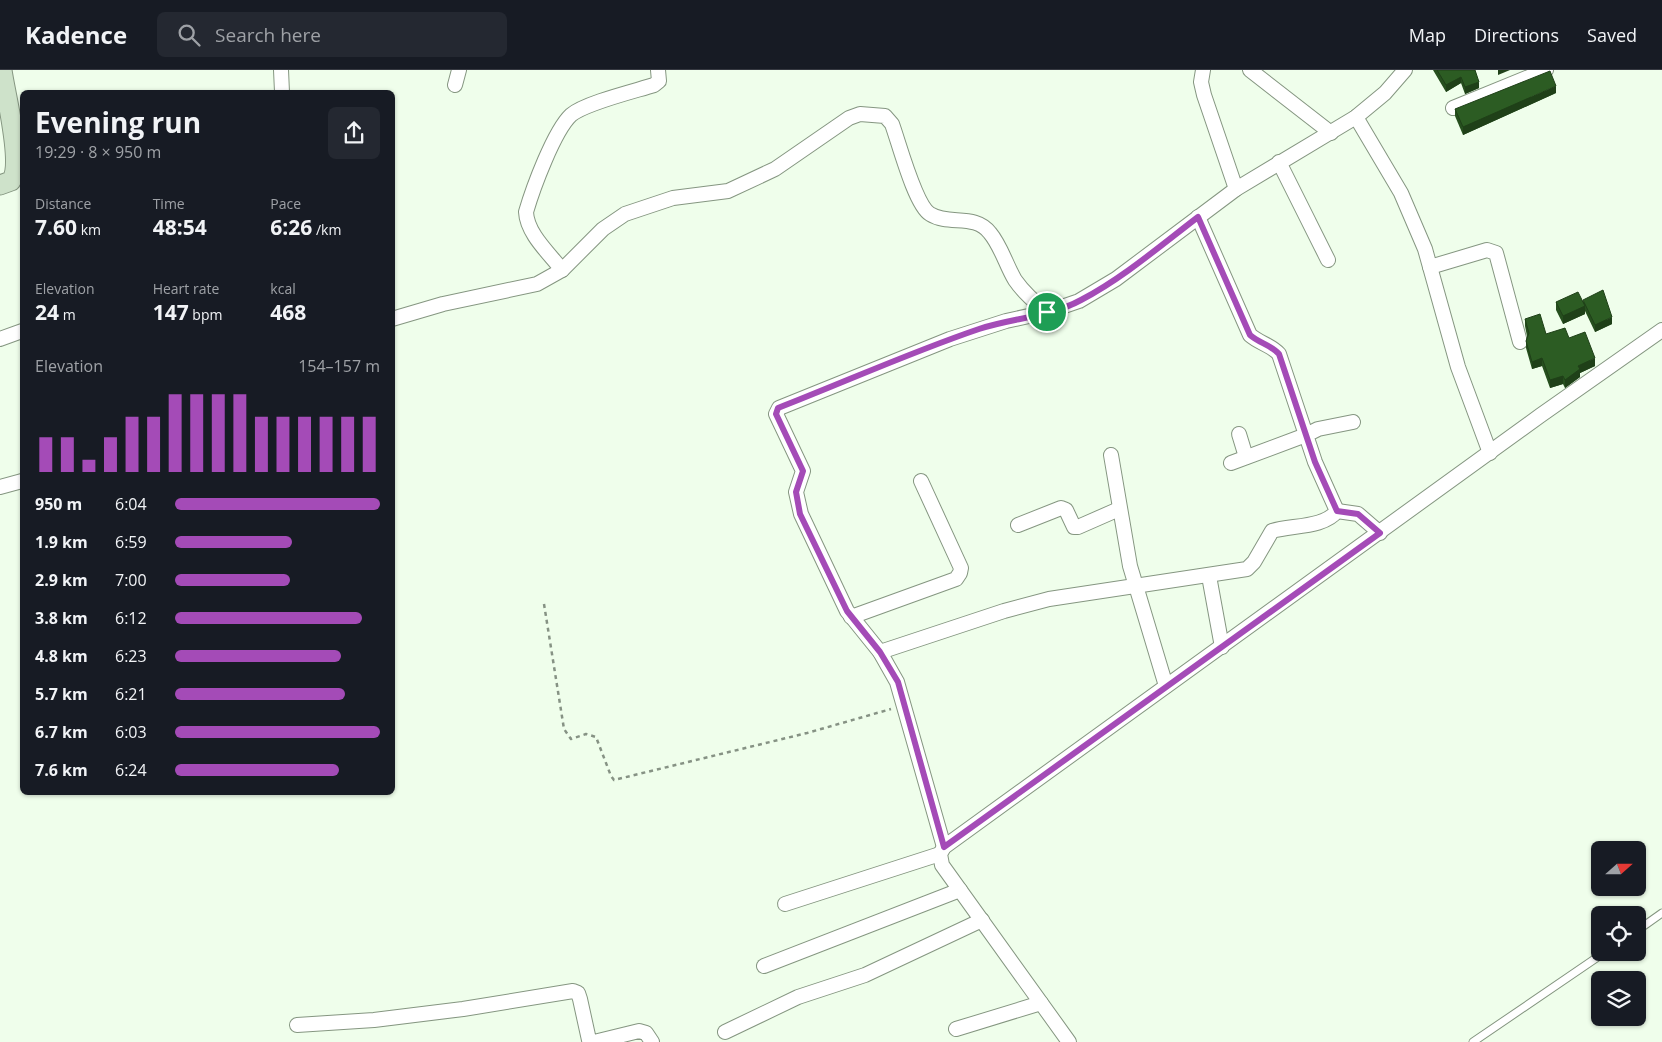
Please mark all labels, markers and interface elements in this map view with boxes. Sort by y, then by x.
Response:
search box [157,12,507,57]
text: Kadence [25,18,127,51]
icon: search [175,21,203,49]
text: Search here [215,22,321,48]
text: Map [1409,23,1446,47]
text: Directions [1474,23,1559,47]
text: Saved [1587,23,1637,47]
text: Evening run [35,103,201,141]
button: share [328,107,380,159]
text: 19:29 · 8 × 950 m [35,141,161,163]
text: Distance [35,194,91,213]
text: Time [153,194,185,213]
text: Pace [270,194,301,213]
text: 7.60 [35,213,77,241]
text: 48:54 [153,213,207,241]
text: 6:26 [270,213,312,241]
text: km [77,220,101,239]
text: /km [312,220,341,239]
text: Elevation [35,279,94,298]
text: Heart rate [153,279,219,298]
text: kcal [270,279,296,298]
pin [1026,291,1068,333]
text: 24 [35,298,59,326]
text: 147 [153,298,189,326]
text: 468 [270,298,306,326]
icon: arrive [1033,298,1061,326]
text: m [59,305,76,324]
text: bpm [189,305,222,324]
text: Elevation [35,355,103,377]
text: 154–157 m [298,355,380,377]
text: 950 m [35,493,82,515]
text: 6:04 [115,493,147,515]
text: 1.9 km [35,531,88,553]
text: 6:59 [115,531,147,553]
text: 2.9 km [35,569,88,591]
text: 7:00 [115,569,147,591]
text: 3.8 km [35,607,88,629]
text: 6:12 [115,607,147,629]
text: 4.8 km [35,645,88,667]
text: 6:23 [115,645,147,667]
text: 5.7 km [35,683,88,705]
text: 6:21 [115,683,147,705]
text: 6.7 km [35,721,88,743]
text: 6:03 [115,721,147,743]
text: 7.6 km [35,759,88,781]
text: 6:24 [115,759,147,781]
north arrow [1591,841,1646,896]
map controls [1591,841,1646,1026]
button: locate [1591,906,1646,961]
button: layers [1591,971,1646,1026]

